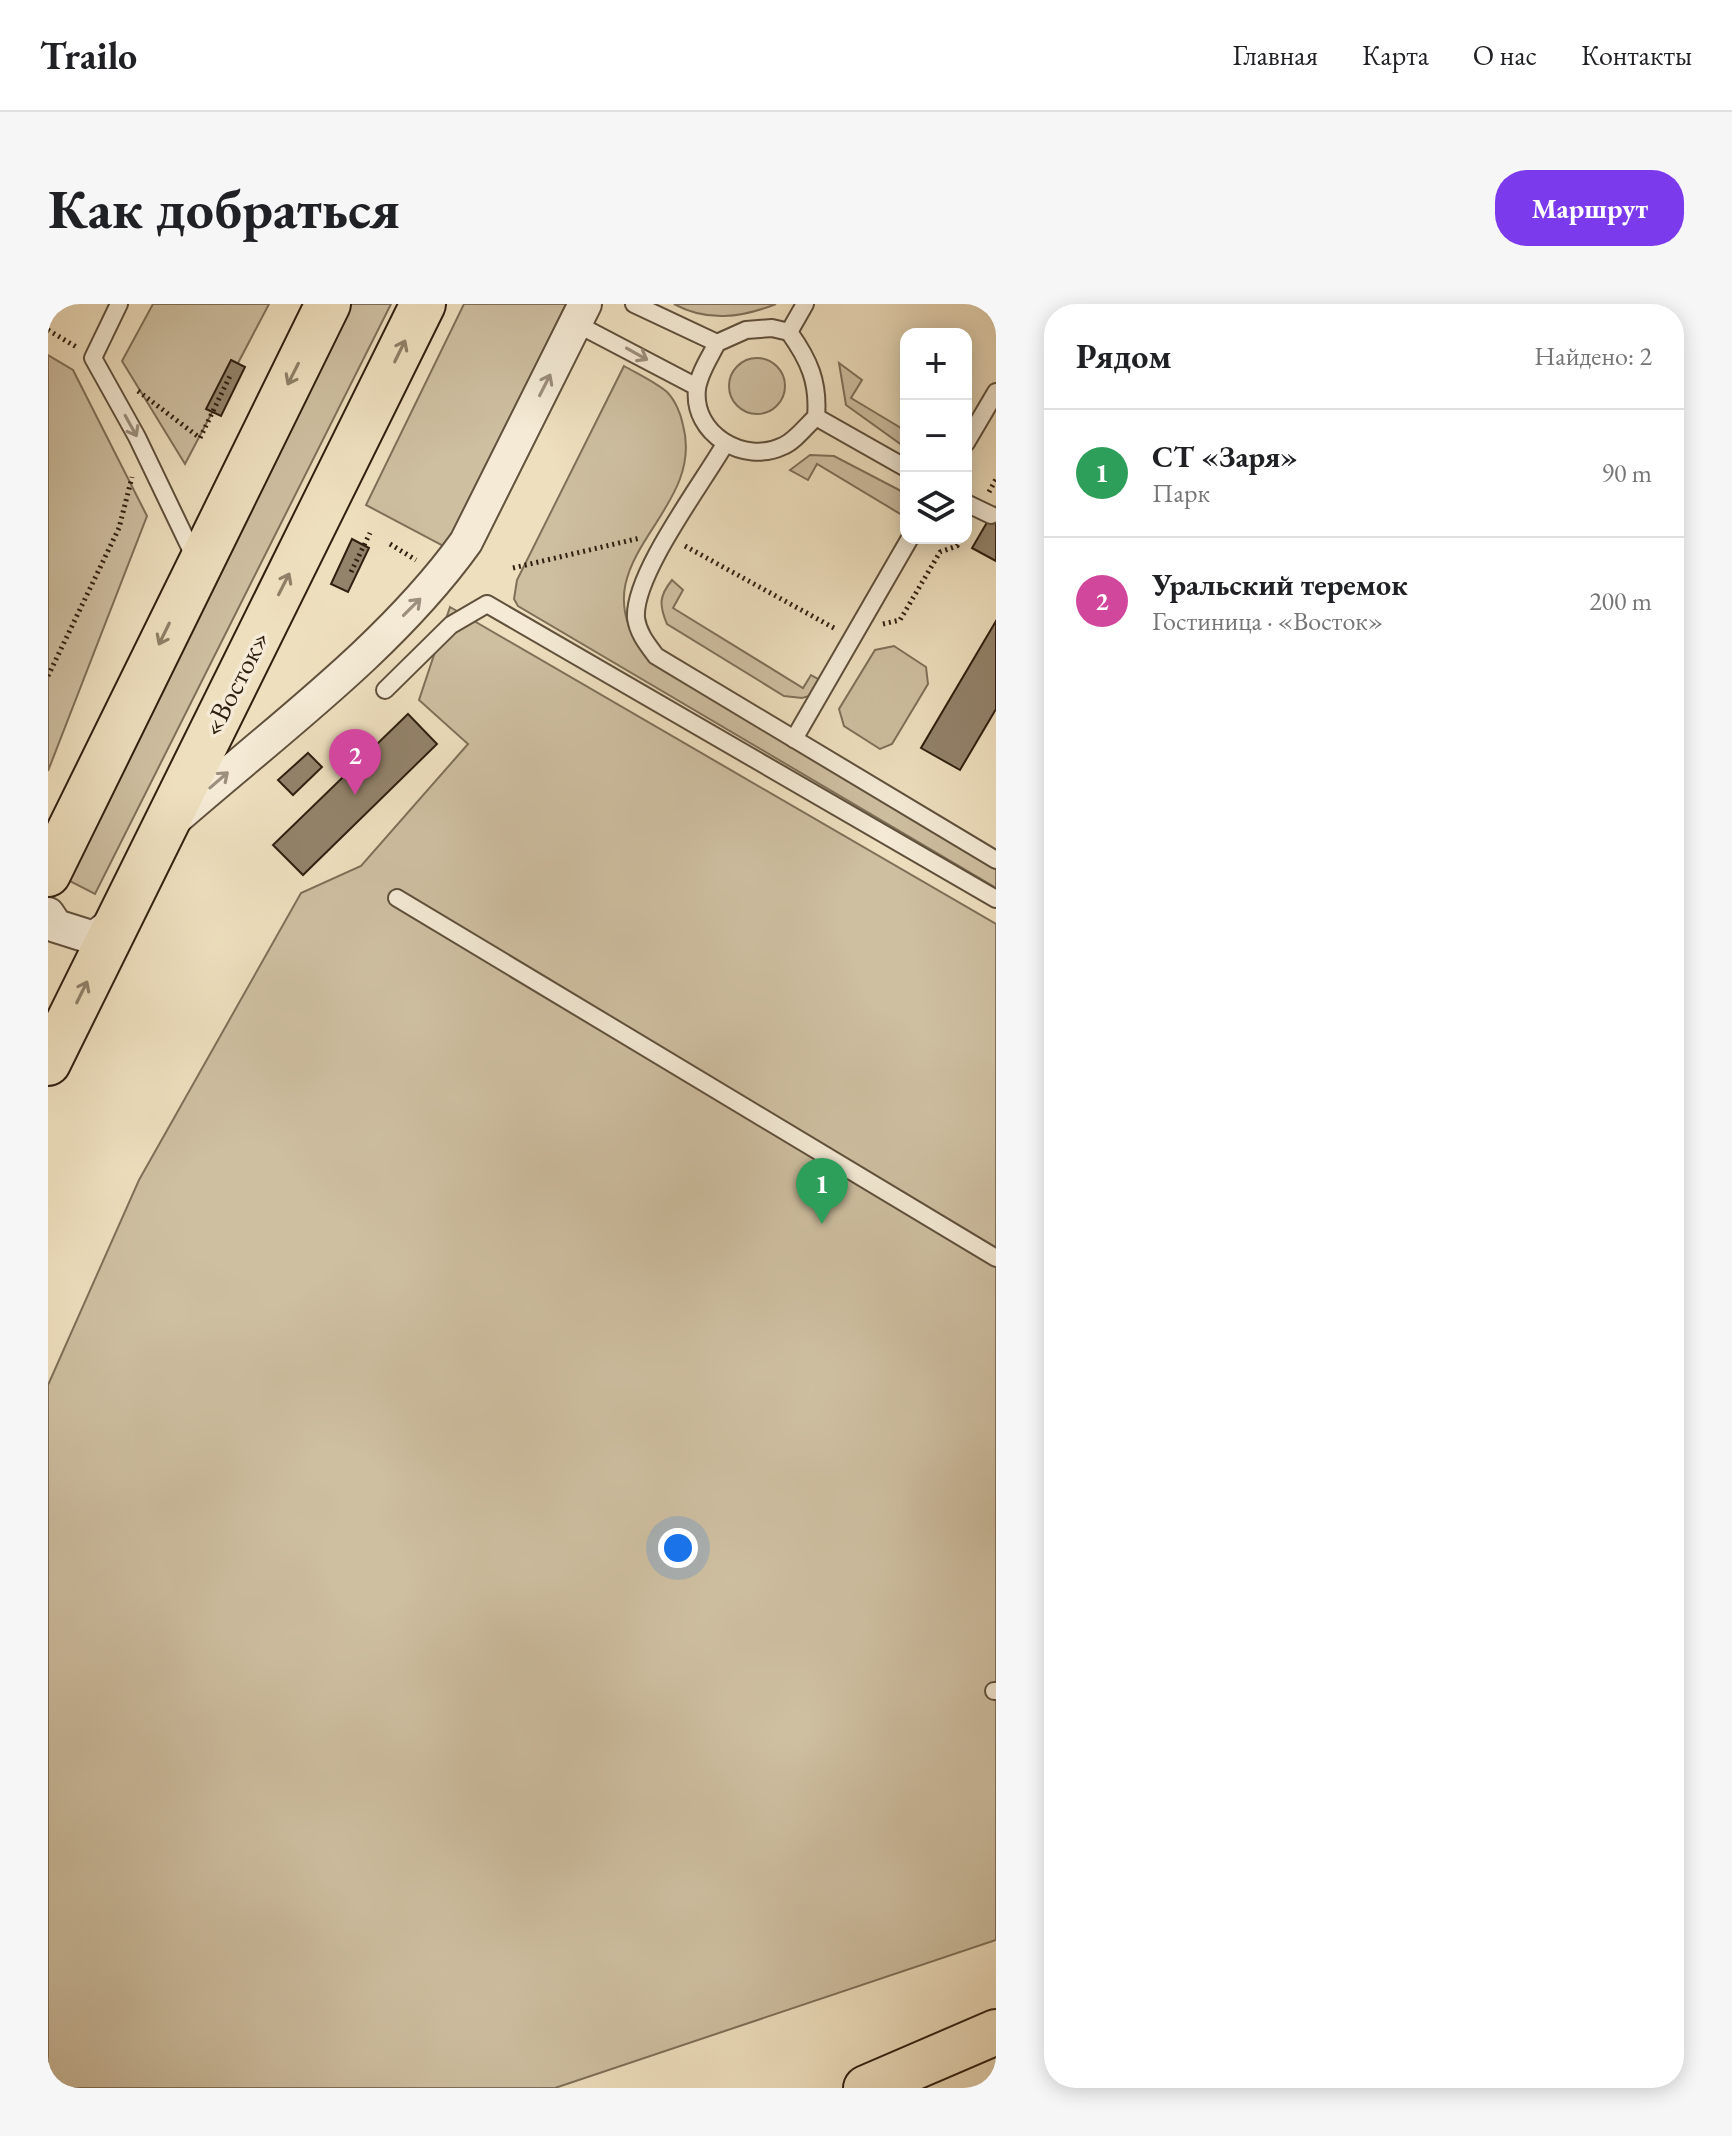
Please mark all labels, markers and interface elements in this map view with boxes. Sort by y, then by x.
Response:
text: Trailo [40,31,137,80]
text: Главная [1233,37,1318,73]
text: Карта [1362,37,1429,73]
text: О нас [1473,37,1537,73]
text: Контакты [1581,37,1692,73]
button: Маршрут [1495,170,1684,246]
text: Как добраться [48,172,400,245]
map controls [900,328,972,544]
button: + [900,328,972,400]
text: Рядом [1076,334,1171,378]
one-way arrow [393,339,408,363]
text: Найдено: 2 [1534,339,1652,373]
one-way arrow [625,346,648,362]
one-way arrow [285,361,300,385]
one-way arrow [537,373,553,397]
button: − [900,400,972,472]
one-way arrow [124,414,140,437]
text: СТ «Заря» [1152,437,1298,476]
text: 1 [1095,456,1109,490]
text: 90 m [1602,456,1652,490]
button: layers [900,472,972,544]
text: Парк [1152,476,1210,510]
text: Уральский теремок [1152,565,1408,604]
one-way arrow [277,572,293,596]
text: 2 [1095,584,1109,618]
text: 200 m [1589,584,1652,618]
one-way arrow [403,597,422,617]
text: Гостиница · «Восток» [1152,604,1383,638]
one-way arrow [156,622,171,646]
street label: «Восток» [193,624,277,742]
pin: 2 [329,729,381,795]
one-way arrow [209,772,229,790]
one-way arrow [75,981,90,1005]
pin: 1 [796,1158,848,1224]
your location [658,1528,698,1568]

